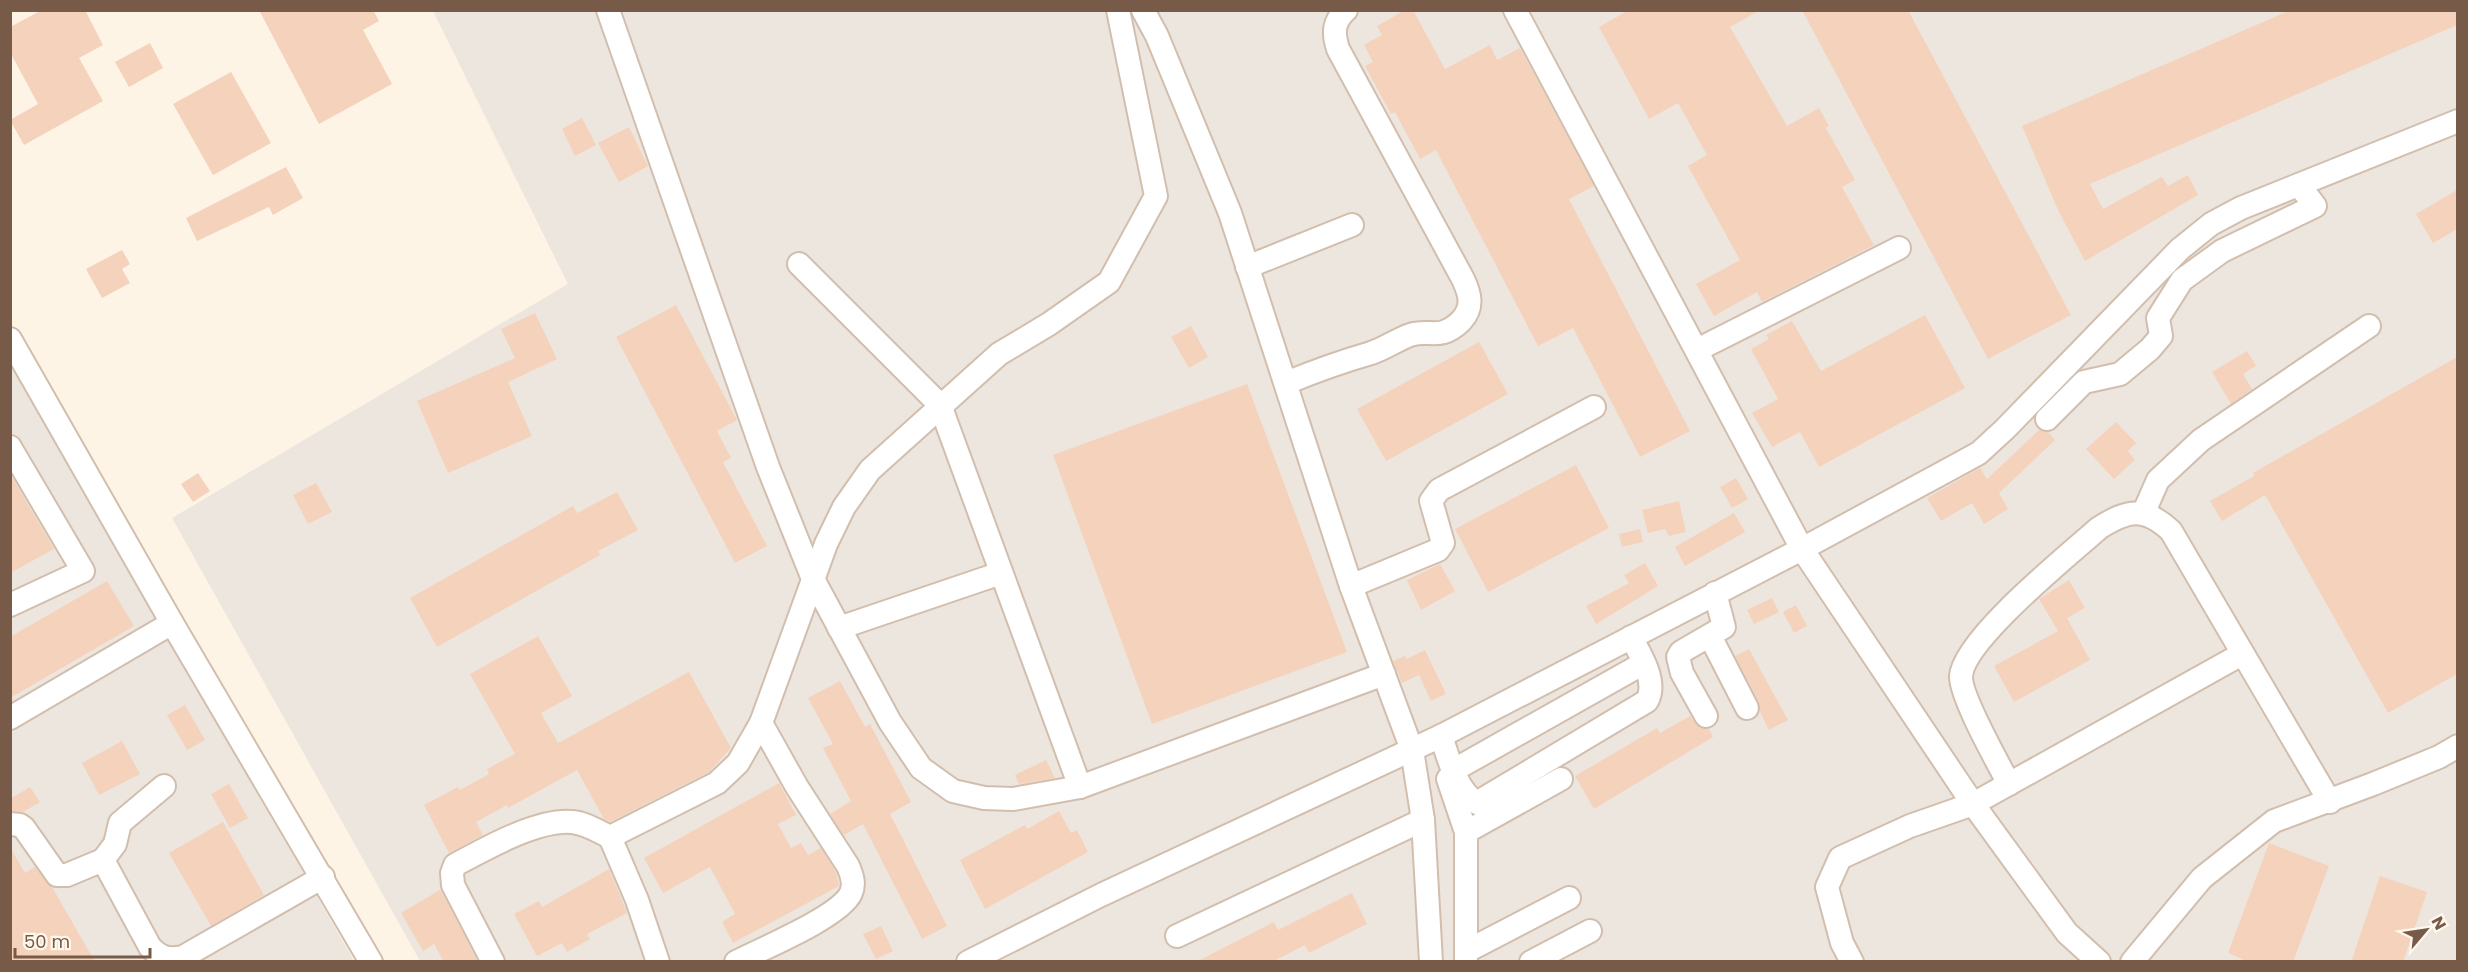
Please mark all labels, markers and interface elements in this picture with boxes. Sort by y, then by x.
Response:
north arrow [2396,900,2456,960]
text: N [2426,912,2452,934]
scale bar [15,921,150,959]
text: 50 m [24,929,70,954]

